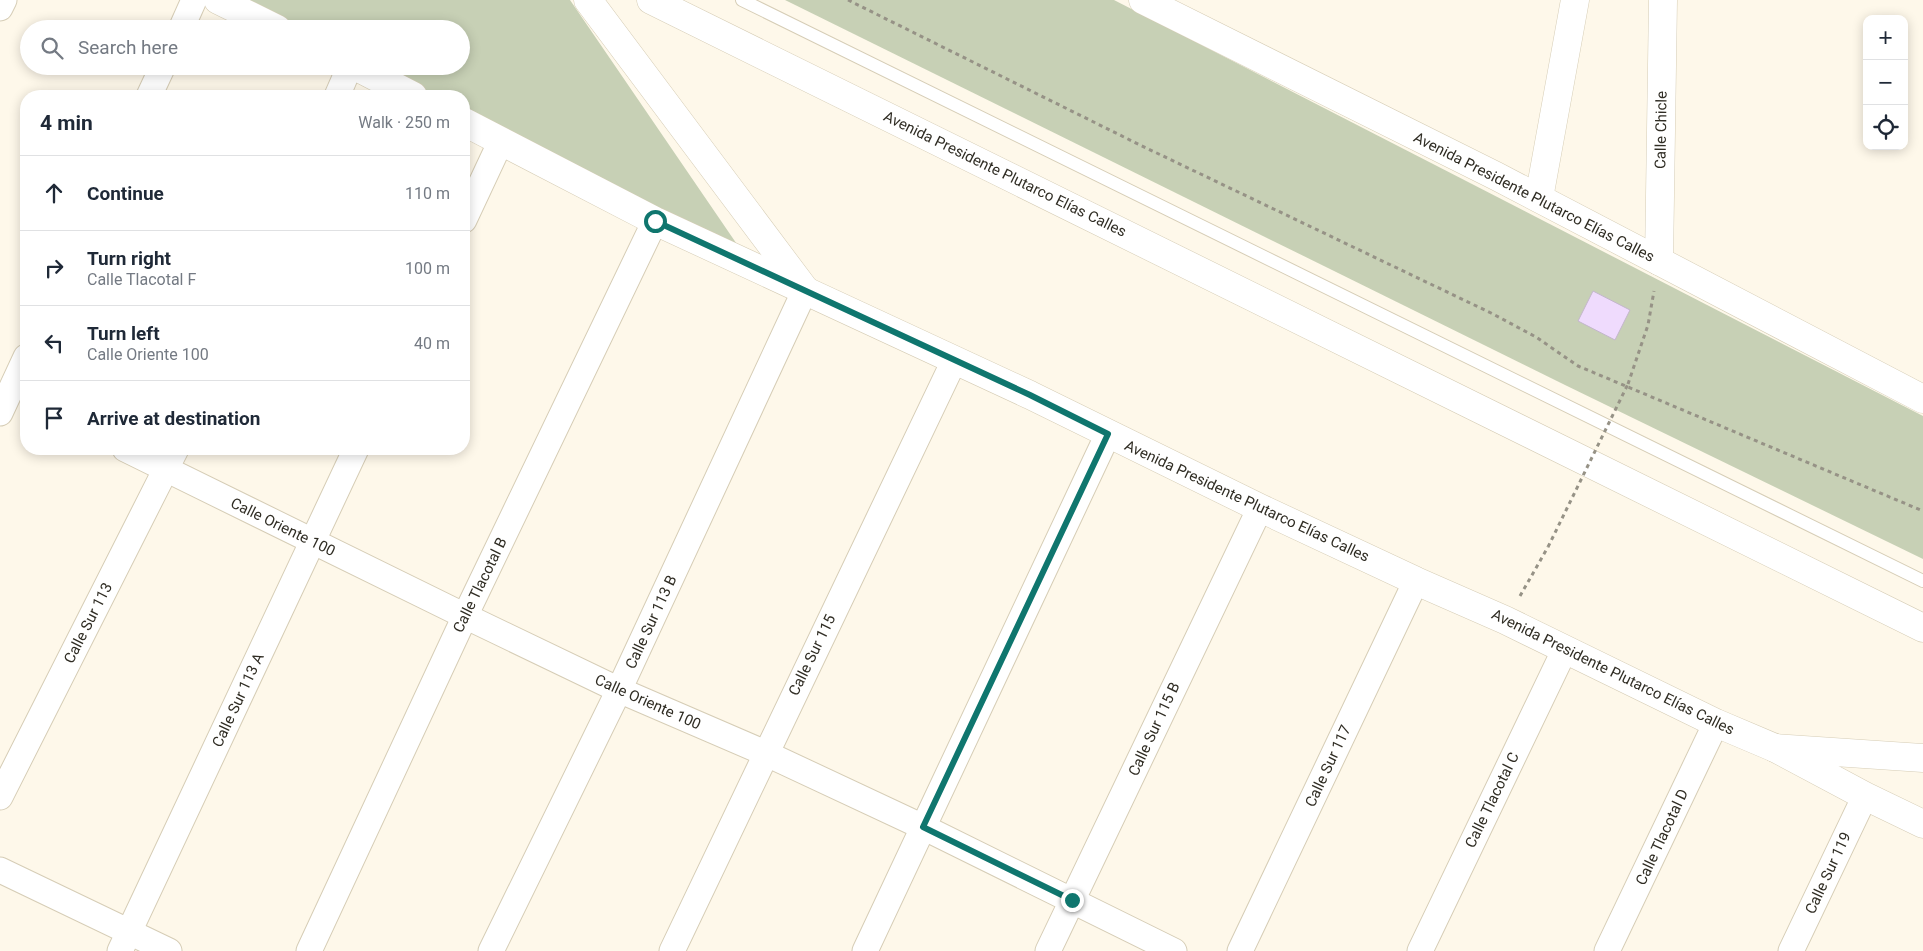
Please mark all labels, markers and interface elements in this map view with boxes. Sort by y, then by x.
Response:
map controls [1863,15,1908,150]
button: + [1863,15,1908,60]
search box [20,20,470,75]
icon: search [38,34,66,62]
text: Search here [78,36,178,59]
button: − [1863,60,1908,105]
street label: Calle Chicle [1651,91,1671,169]
button: locate [1863,105,1908,150]
street label: Avenida Presidente Plutarco Elías Calles [881,107,1129,241]
text: 4 min [40,111,93,135]
text: Walk · 250 m [358,113,450,132]
street label: Avenida Presidente Plutarco Elías Calles [1411,128,1657,266]
icon: ahead [40,179,68,207]
text: Continue [87,182,164,205]
text: 110 m [405,184,450,203]
route start [644,210,667,233]
text: Turn right [87,247,171,270]
icon: right [40,254,68,282]
text: 100 m [405,259,450,278]
text: Calle Tlacotal F [87,270,196,289]
text: Turn left [87,322,160,345]
icon: left [40,329,68,357]
text: 40 m [414,334,450,353]
text: Calle Oriente 100 [87,345,209,364]
icon: arrive [40,404,68,432]
text: Arrive at destination [87,407,260,430]
street label: Avenida Presidente Plutarco Elías Calles [1122,436,1372,566]
street label: Calle Oriente 100 [228,494,338,560]
street label: Calle Tlacotal B [449,535,511,635]
street label: Calle Sur 113 B [621,572,681,672]
street label: Calle Sur 113 [60,580,116,666]
street label: Avenida Presidente Plutarco Elías Calles [1489,605,1737,739]
street label: Calle Sur 115 [785,611,839,699]
street label: Calle Sur 113 A [208,650,268,750]
street label: Calle Oriente 100 [592,671,704,733]
street label: Calle Sur 115 B [1124,679,1184,779]
street label: Calle Sur 117 [1301,722,1355,810]
street label: Calle Tlacotal C [1461,749,1523,851]
street label: Calle Tlacotal D [1632,786,1692,888]
street label: Calle Sur 119 [1801,829,1855,917]
route end [1061,889,1084,912]

